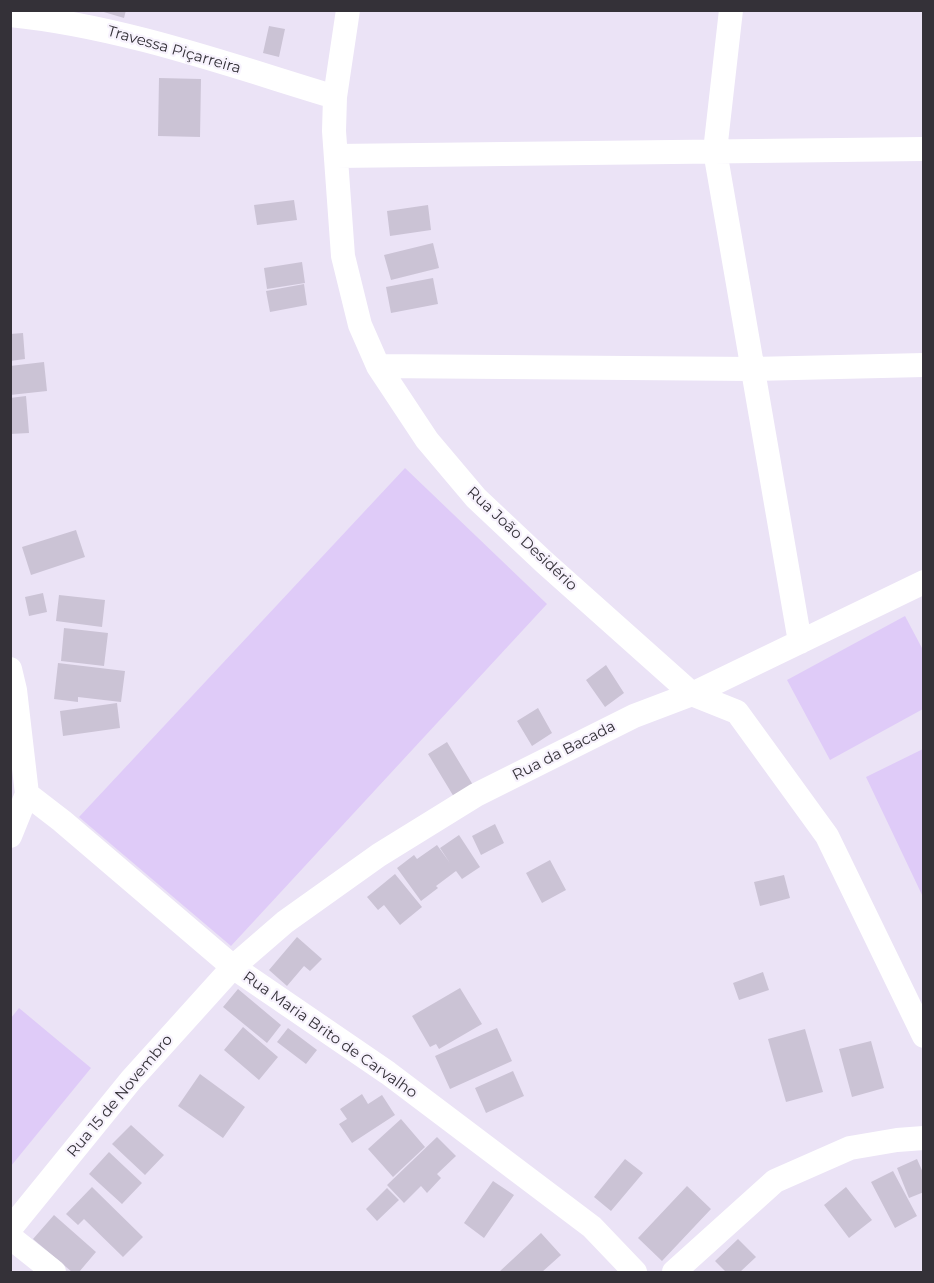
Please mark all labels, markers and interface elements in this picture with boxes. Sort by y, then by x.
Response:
street label: Travessa Piçarreira [105,22,243,78]
street label: Rua João Desidério [463,483,581,595]
street label: Rua da Bacada [510,717,618,785]
street label: Rua Maria Brito de Carvalho [239,968,421,1102]
street label: Rua 15 de Novembro [63,1031,177,1161]

